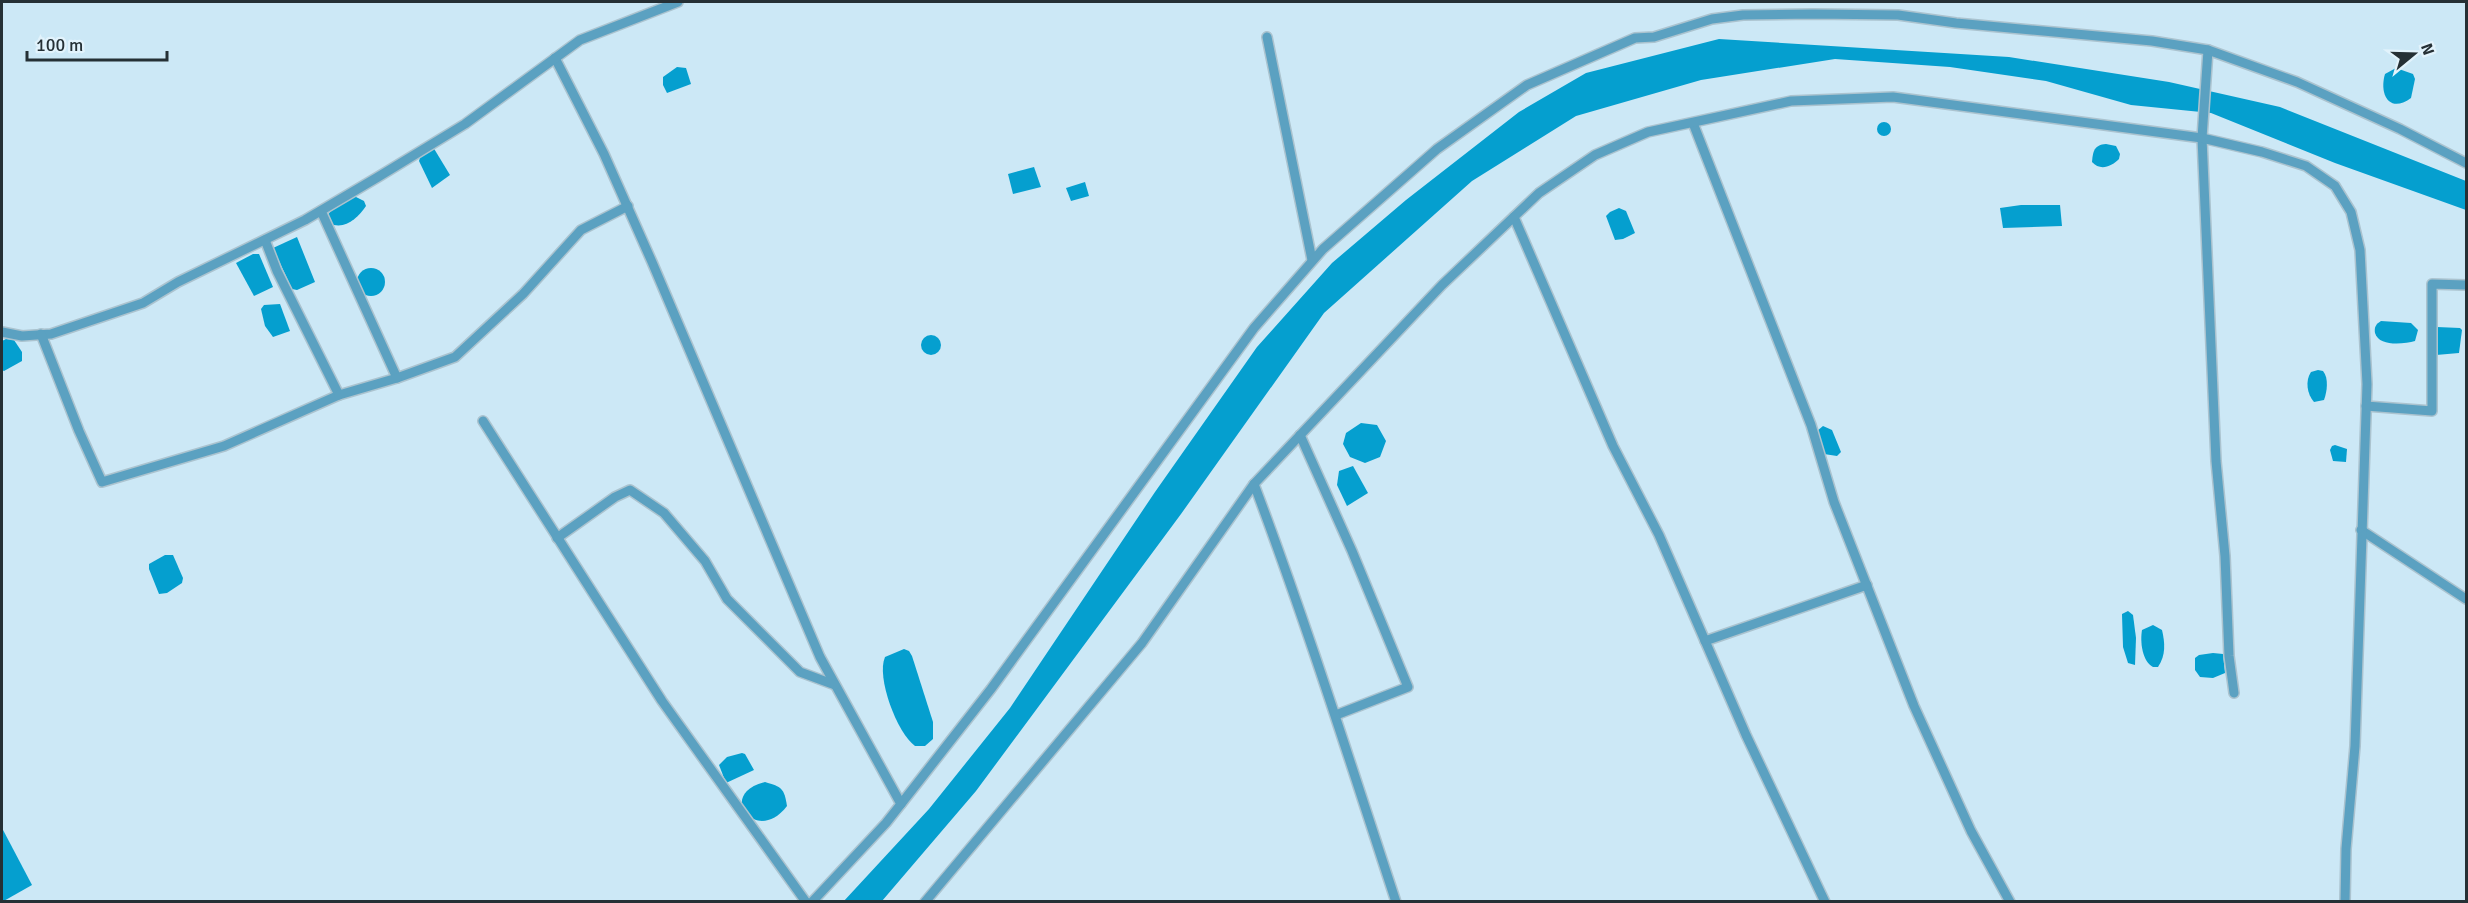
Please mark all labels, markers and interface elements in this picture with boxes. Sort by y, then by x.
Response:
scale bar [27,24,166,62]
north arrow [2384,24,2444,84]
text: 100 m [36,34,83,56]
text: N [2416,41,2439,58]

